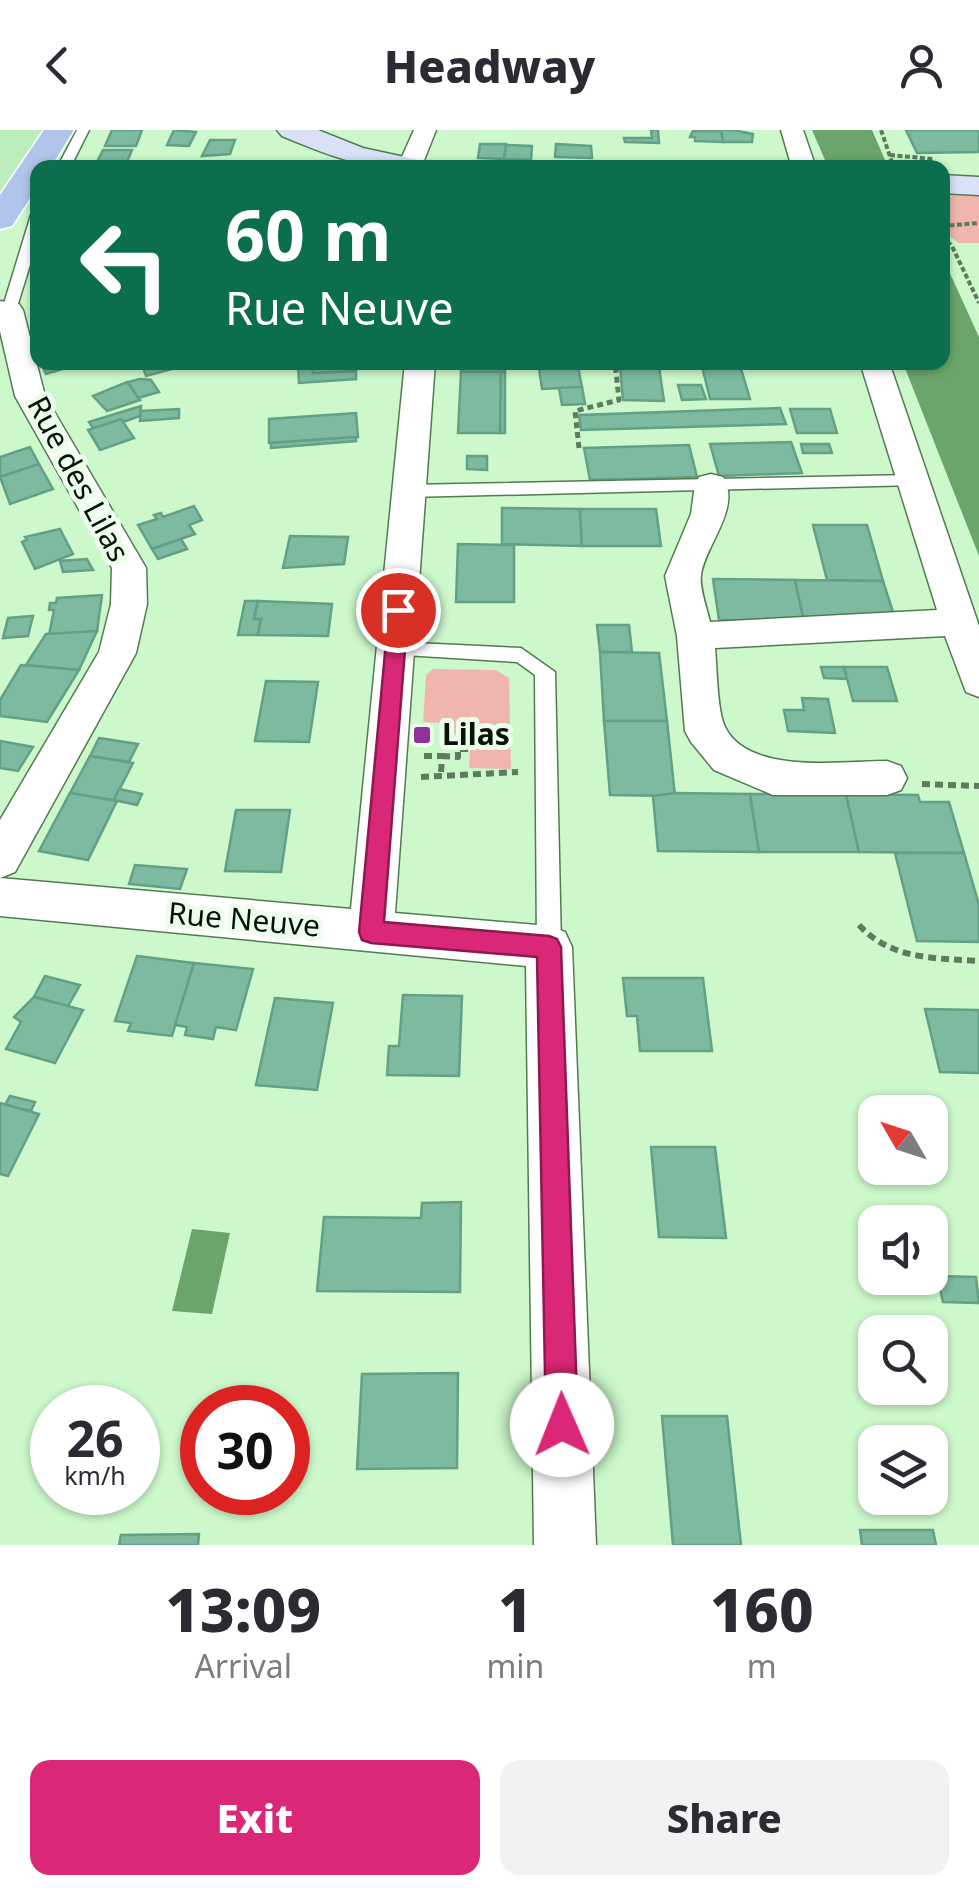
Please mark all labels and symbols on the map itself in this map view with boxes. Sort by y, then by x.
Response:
street label: Rue des Lilas [19,388,140,568]
pin [356,568,441,653]
place label: Lilas [442,713,510,754]
marker: Lilas [411,724,433,746]
street label: Rue Neuve [166,891,322,946]
north arrow [858,1095,948,1185]
position arrow [510,1373,614,1477]
speed limit sign: 30 [180,1385,310,1515]

